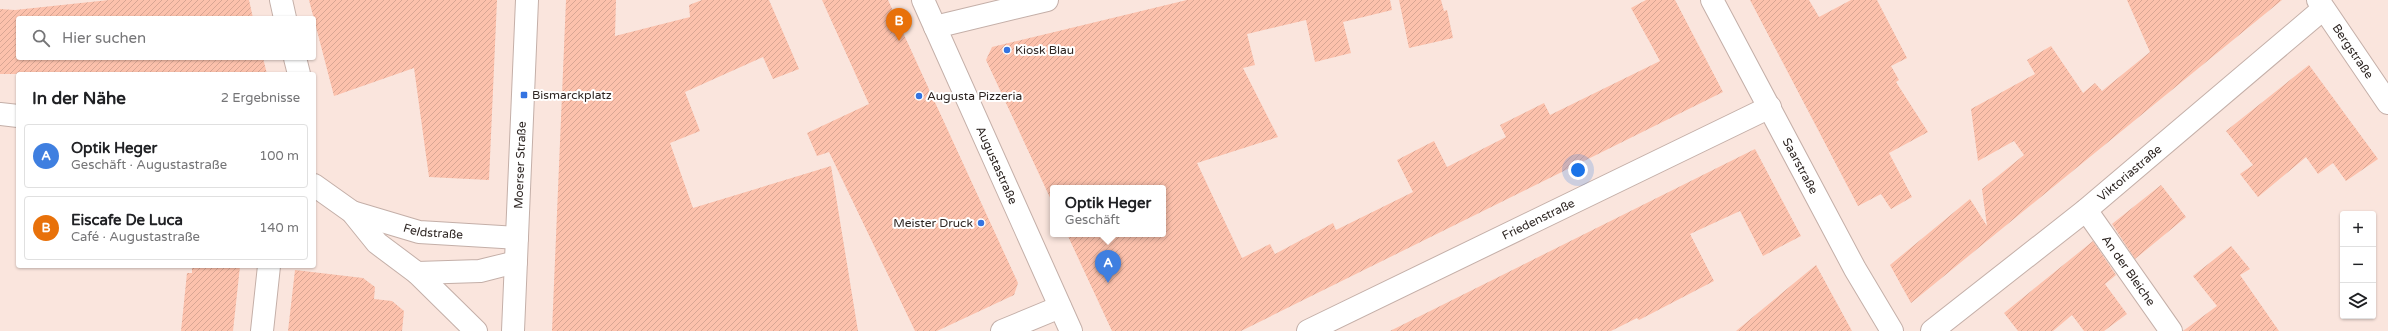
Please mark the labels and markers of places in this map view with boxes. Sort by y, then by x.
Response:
pin: B [886,8,912,41]
place label: Kiosk Blau [1015,43,1074,57]
marker: Kiosk Blau [1002,45,1012,55]
place label: Bismarckplatz [532,88,612,102]
place label: Augusta Pizzeria [927,89,1022,103]
marker: Bismarckplatz [519,90,529,100]
marker: Augusta Pizzeria [914,91,924,101]
place label: Meister Druck [893,216,973,230]
marker: Meister Druck [976,218,986,228]
pin: A [1095,250,1121,283]

